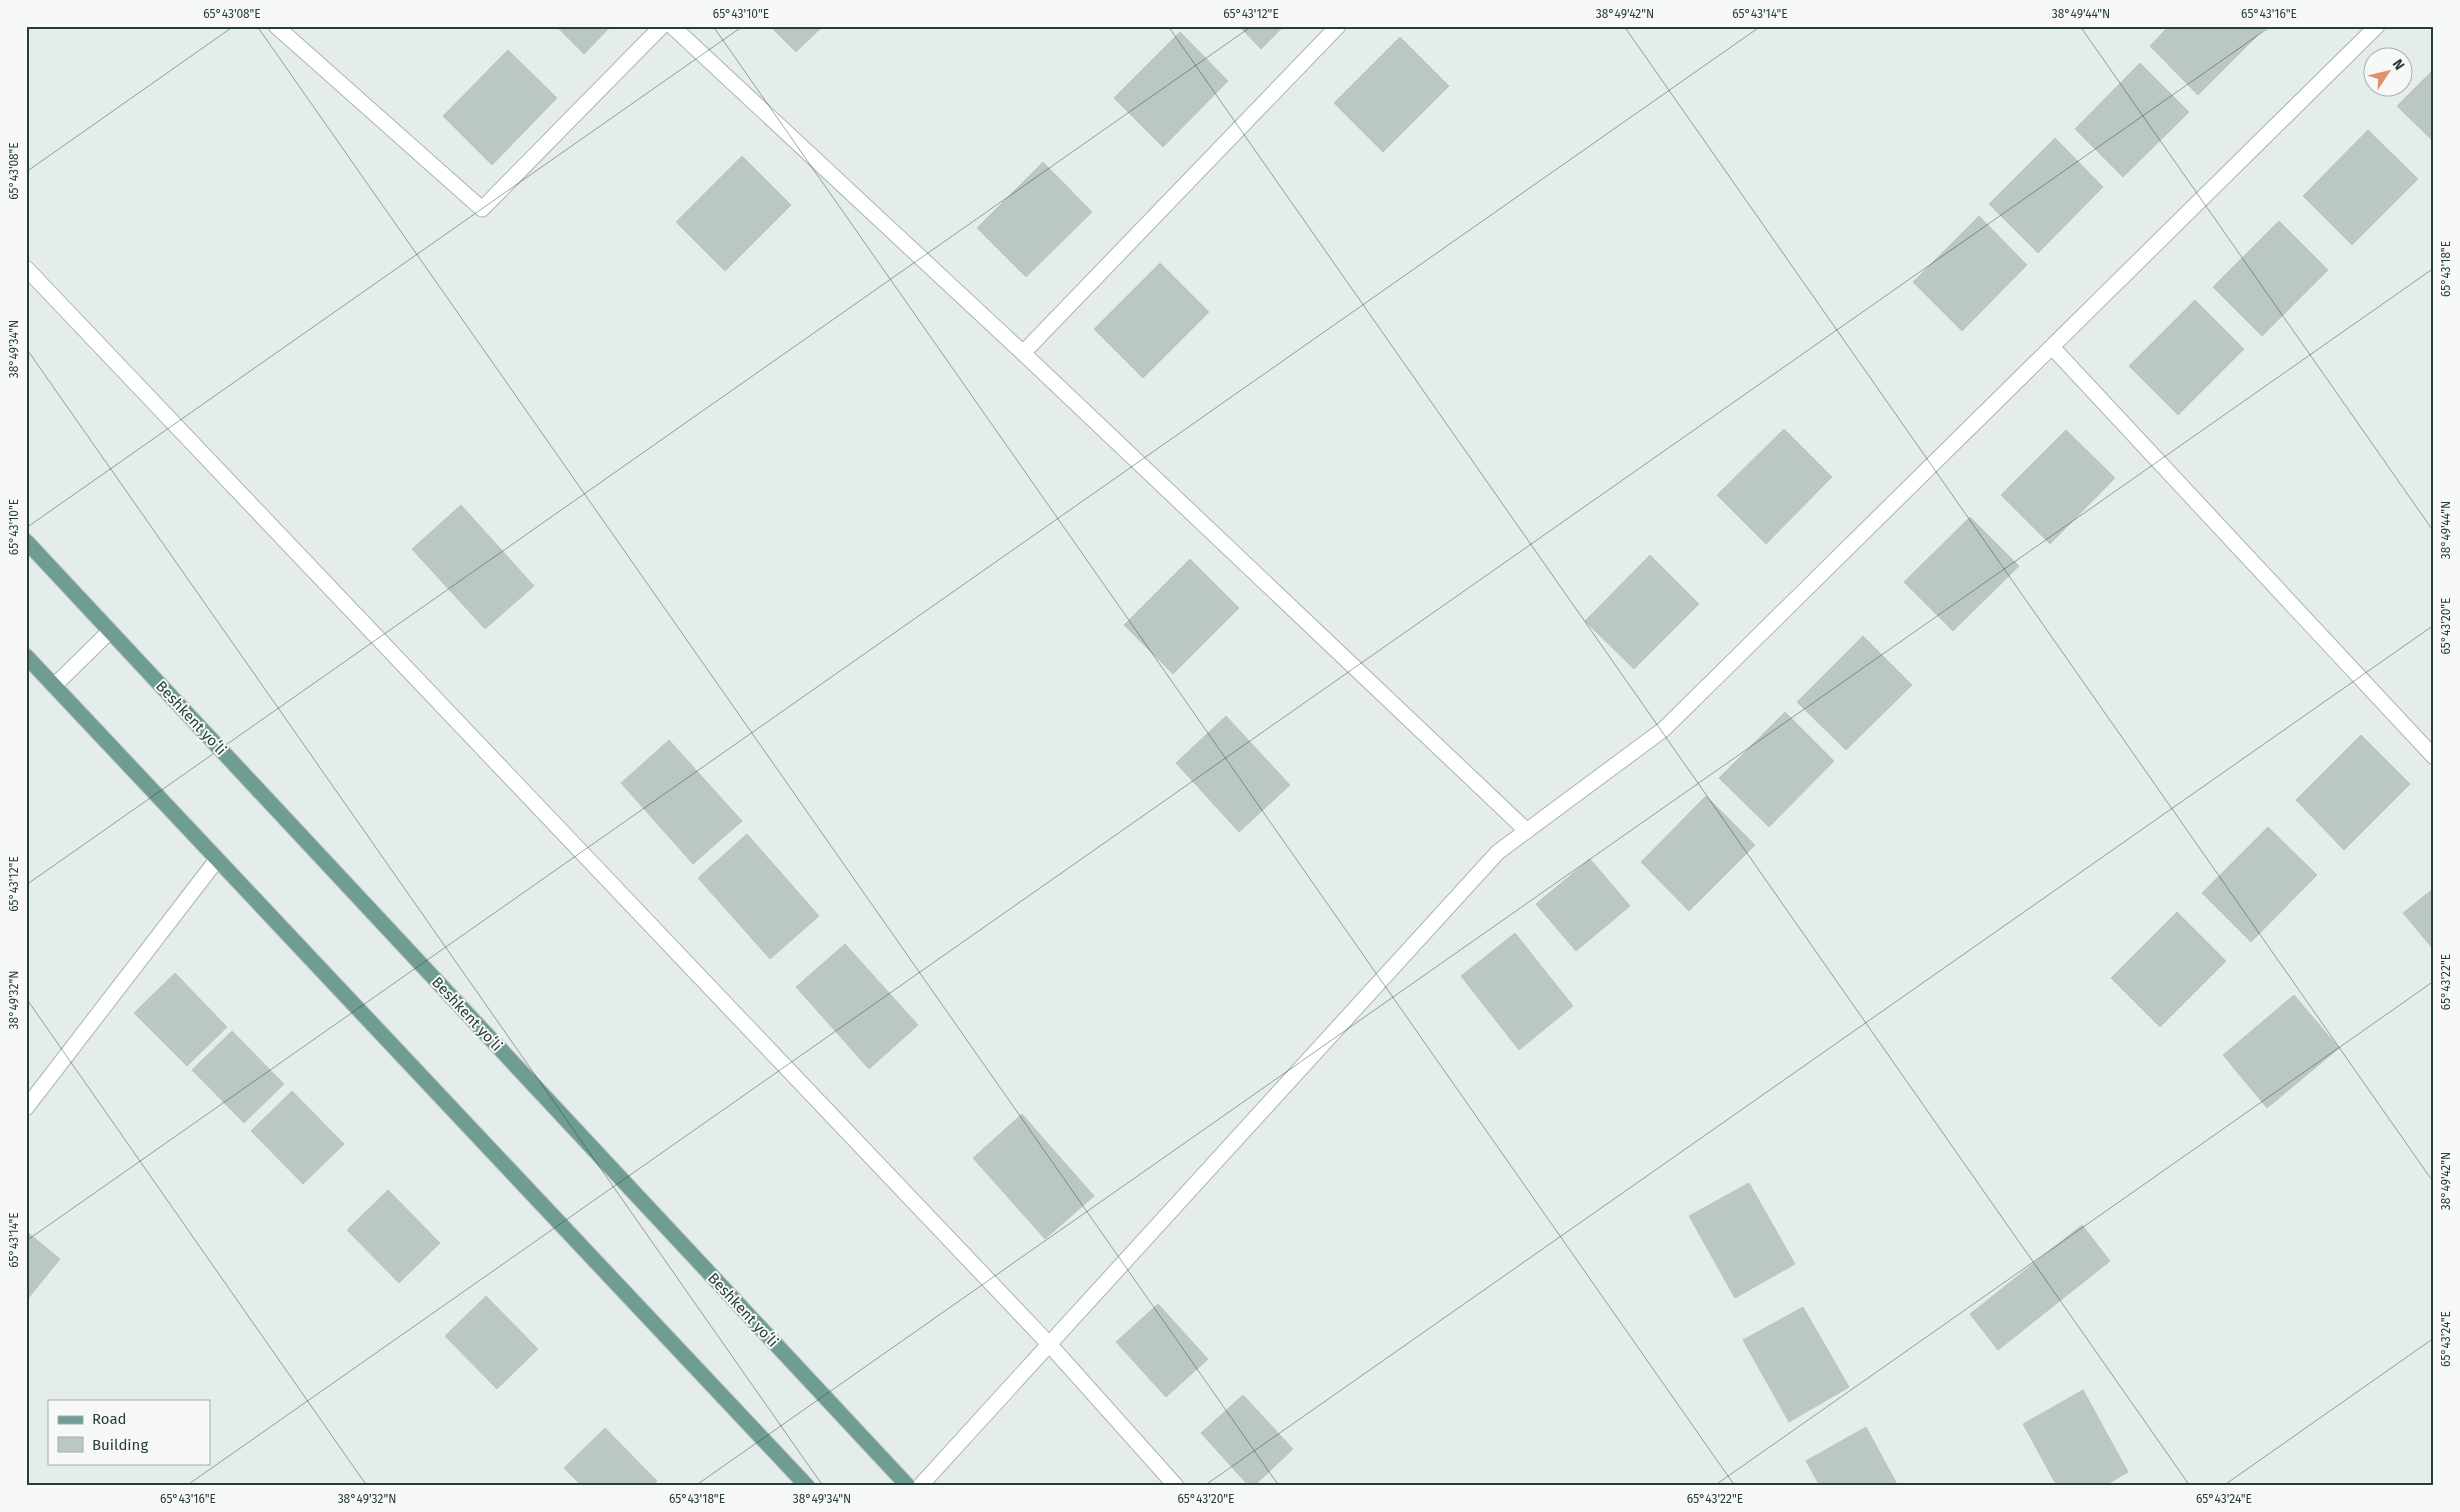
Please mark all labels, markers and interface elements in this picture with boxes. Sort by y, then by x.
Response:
text: 65°43'08"E [203,7,261,21]
text: 65°43'10"E [713,7,769,21]
text: 65°43'12"E [1223,7,1279,21]
text: 38°49'42"N [1596,7,1654,21]
text: 65°43'14"E [1732,7,1788,21]
text: 38°49'44"N [2052,7,2110,21]
text: 65°43'16"E [2241,7,2297,21]
north arrow [2362,48,2412,98]
text: N [2389,56,2408,74]
text: 65°43'08"E [7,142,21,200]
text: 65°43'18"E [2439,241,2453,297]
text: 38°49'34"N [7,320,21,378]
text: 65°43'10"E [7,499,21,555]
text: 38°49'44"N [2439,501,2453,559]
text: 65°43'20"E [2439,597,2453,655]
street label: Beshkent yoʻli [152,677,230,759]
text: 65°43'12"E [7,856,21,912]
text: 65°43'22"E [2439,954,2453,1010]
text: 38°49'32"N [7,971,21,1029]
street label: Beshkent yoʻli [428,973,506,1055]
text: 38°49'42"N [2439,1152,2453,1210]
text: 65°43'14"E [7,1212,21,1268]
street label: Beshkent yoʻli [704,1269,782,1351]
text: 65°43'24"E [2439,1311,2453,1367]
legend [48,1400,210,1464]
text: Road [92,1410,127,1428]
text: Building [92,1436,148,1454]
text: 65°43'16"E [160,1492,216,1506]
text: 38°49'32"N [338,1492,396,1506]
text: 65°43'18"E [669,1492,725,1506]
text: 38°49'34"N [793,1492,851,1506]
text: 65°43'20"E [1177,1492,1235,1506]
text: 65°43'22"E [1687,1492,1743,1506]
text: 65°43'24"E [2196,1492,2252,1506]

